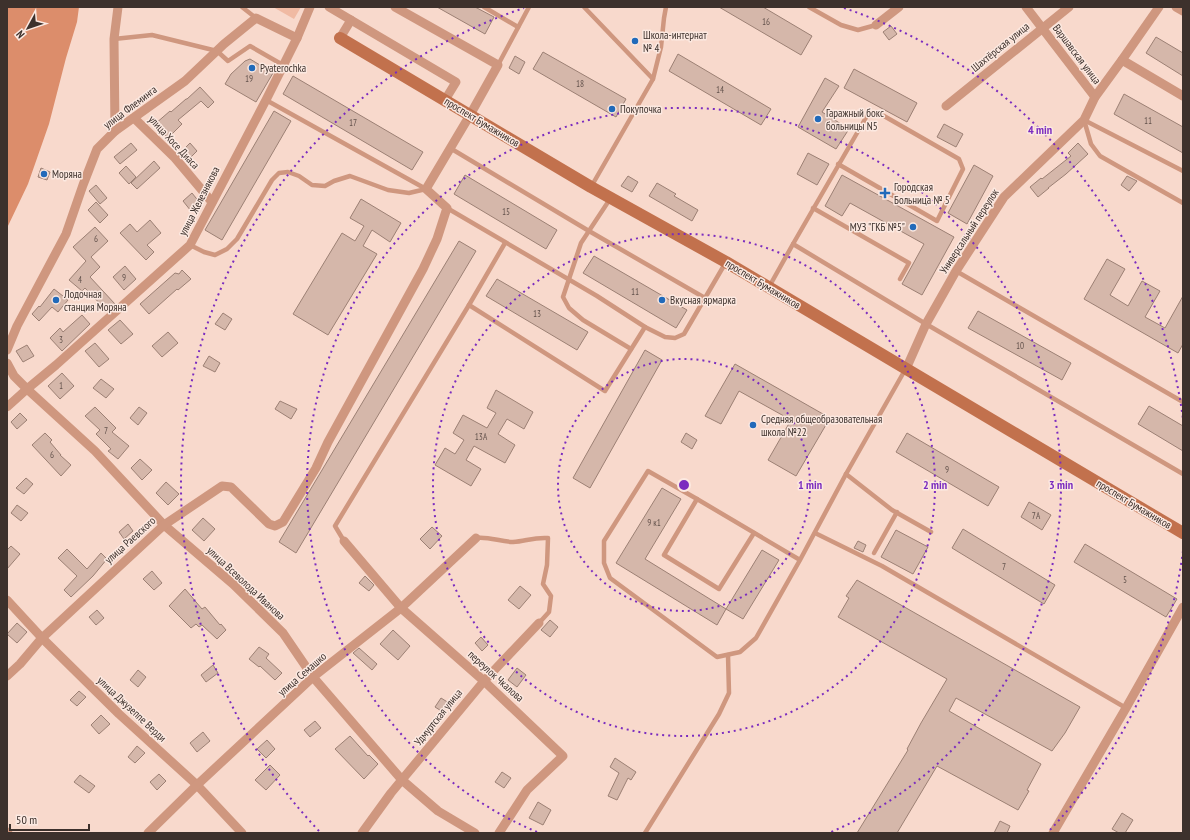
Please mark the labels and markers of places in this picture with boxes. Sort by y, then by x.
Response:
place label: Школа-интернат № 4 [643,28,707,55]
marker: Школа-интернат № 4 [630,36,640,46]
place label: Pyaterochka [260,61,306,75]
marker: Pyaterochka [247,63,257,73]
place label: Покупочка [620,102,661,116]
marker: Покупочка [607,104,617,114]
place label: Гаражный бокс больницы N5 [826,106,884,133]
marker: Гаражный бокс больницы N5 [813,114,823,124]
place label: Моряна [52,167,82,181]
marker: Моряна [39,169,49,179]
place label: Городская Больница № 5 [894,180,950,207]
marker: Городская Больница № 5 [879,187,891,199]
place label: МУЗ "ГКБ №5" [850,220,905,234]
marker: МУЗ "ГКБ №5" [908,222,918,232]
place label: Лодочная станция Моряна [63,287,127,314]
place label: Вкусная ярмарка [670,293,736,307]
marker: Лодочная станция Моряна [51,295,61,305]
marker: Вкусная ярмарка [657,295,667,305]
place label: Средняя общеобразовательная школа №22 [761,412,882,439]
marker: Средняя общеобразовательная школа №22 [748,420,758,430]
centre of rings [677,478,691,492]

